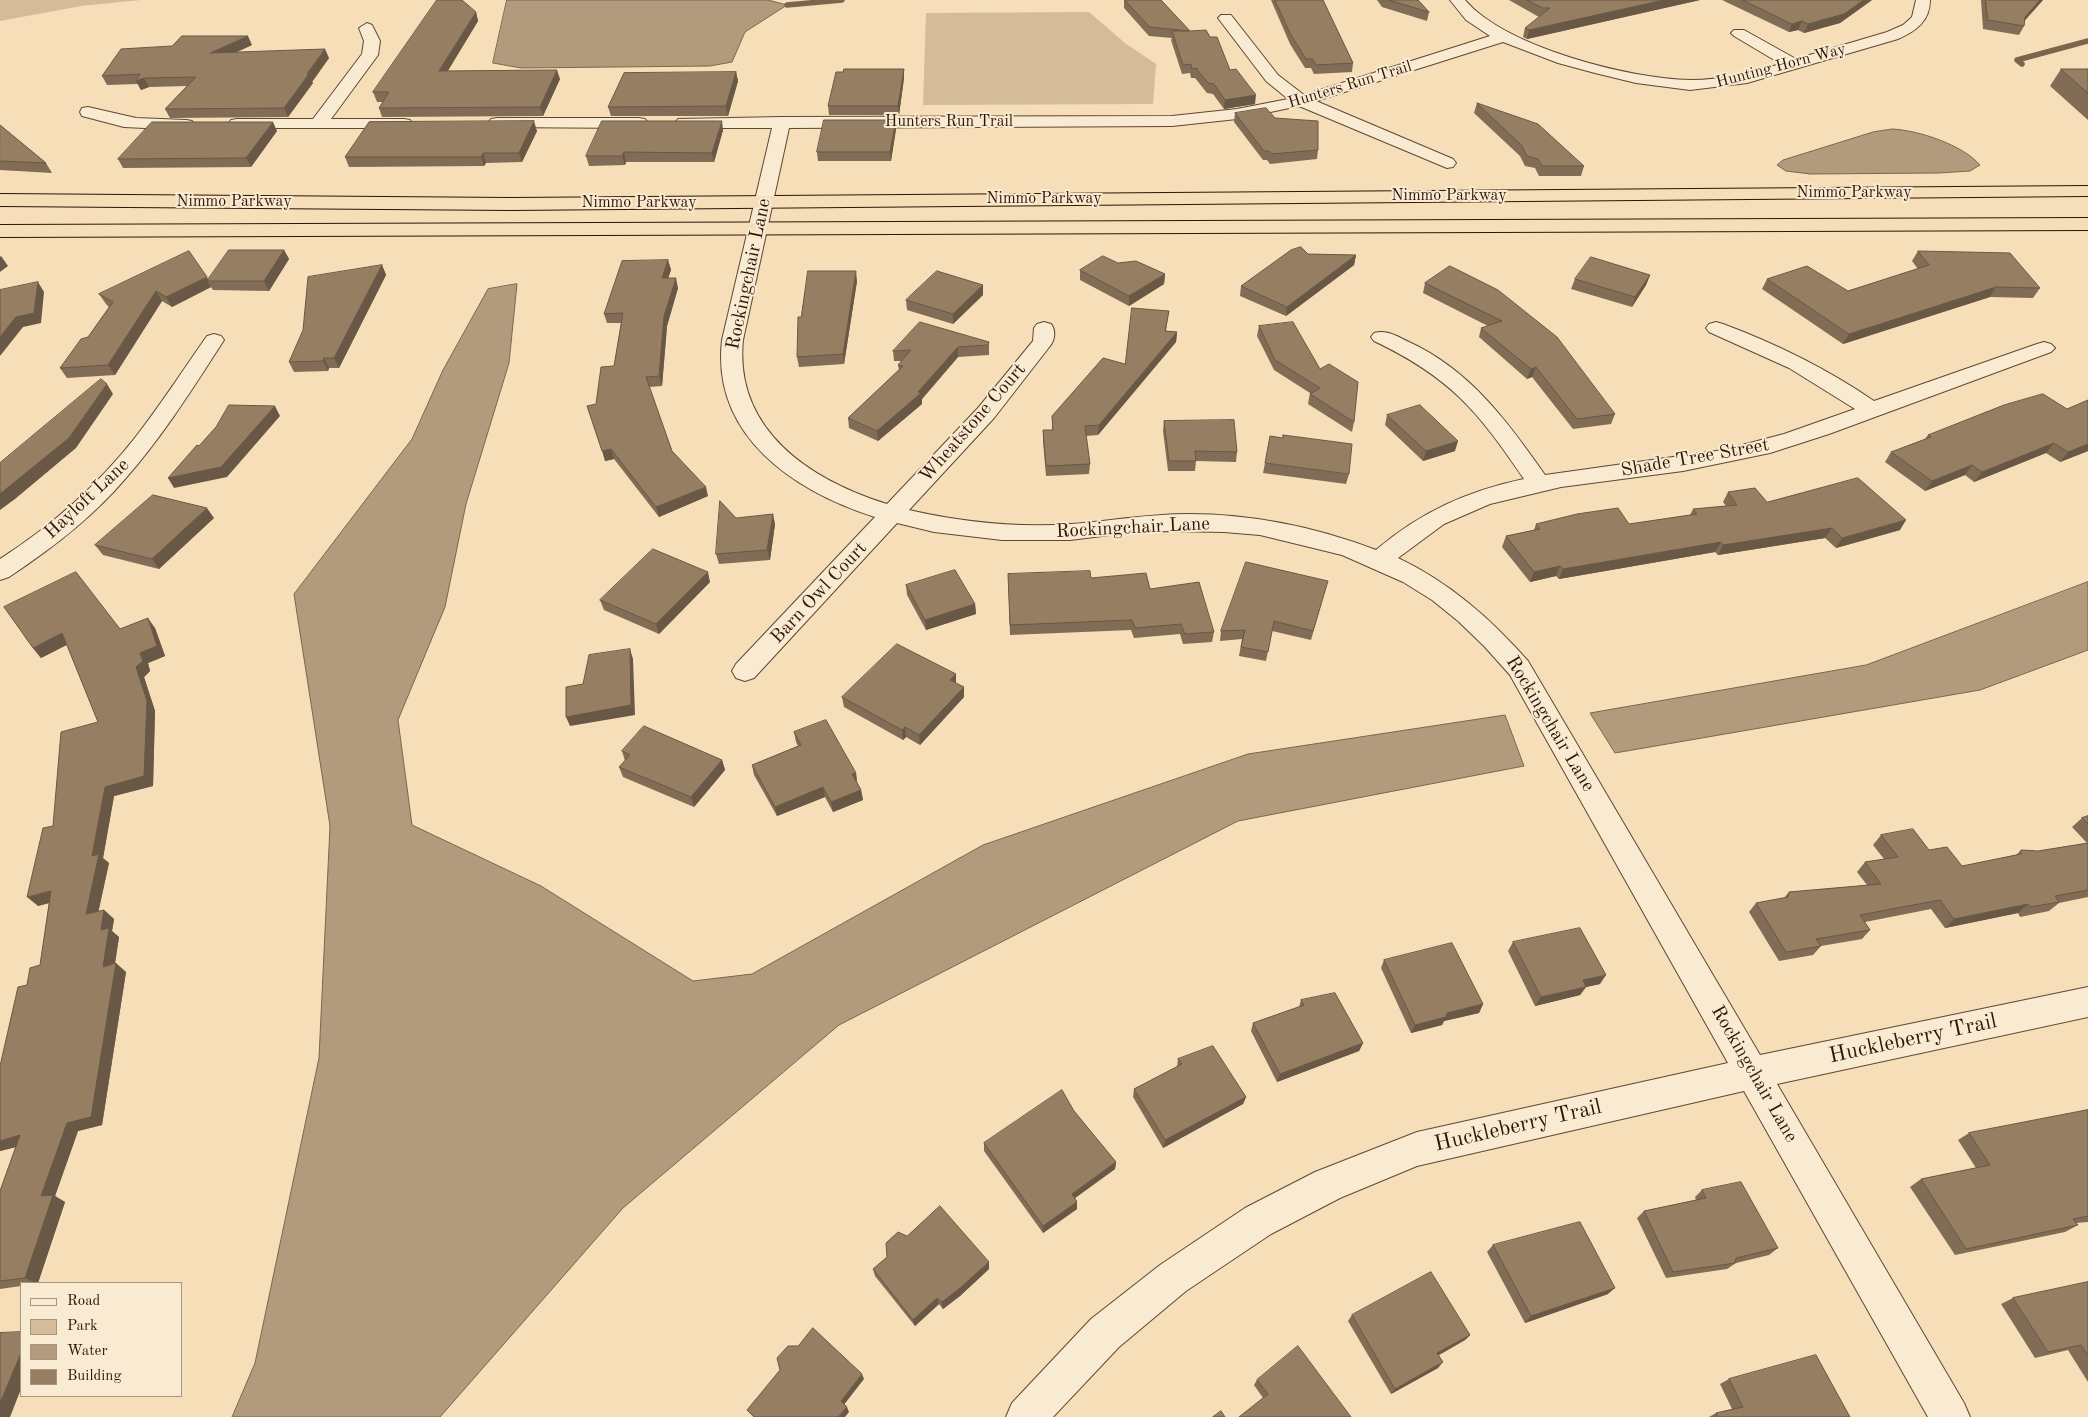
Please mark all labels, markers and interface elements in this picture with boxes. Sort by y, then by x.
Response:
street label: Hunting Horn Way [1714,39,1848,93]
street label: Hunters Run Trail [1286,57,1414,113]
street label: Hunters Run Trail [885,112,1013,132]
street label: Nimmo Parkway [1796,183,1912,203]
street label: Nimmo Parkway [1391,186,1507,206]
street label: Nimmo Parkway [986,189,1102,209]
street label: Nimmo Parkway [176,192,292,212]
street label: Nimmo Parkway [581,193,697,213]
street label: Rockingchair Lane [722,196,776,352]
street label: Wheatstone Court [915,359,1031,487]
street label: Shade Tree Street [1619,434,1771,482]
street label: Hayloft Lane [40,454,134,544]
street label: Rockingchair Lane [1055,513,1211,543]
street label: Barn Owl Court [766,537,872,649]
street label: Rockingchair Lane [1501,652,1599,796]
street label: Rockingchair Lane [1706,1002,1802,1146]
street label: Huckleberry Trail [1827,1008,1999,1070]
street label: Huckleberry Trail [1432,1094,1604,1158]
legend [20,1282,182,1397]
text: Road [67,1294,100,1309]
text: Park [67,1319,98,1334]
text: Water [67,1344,108,1359]
text: Building [67,1369,122,1384]

